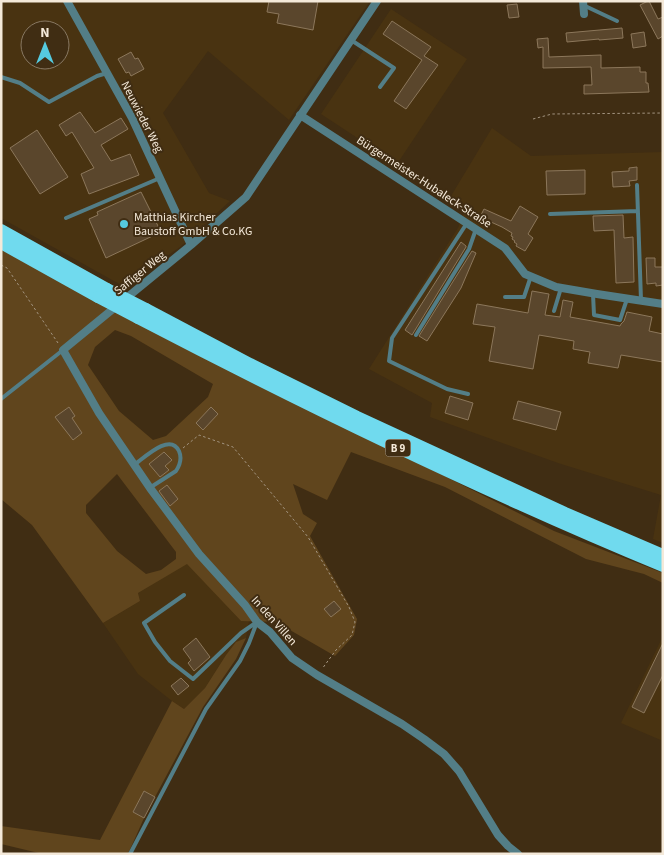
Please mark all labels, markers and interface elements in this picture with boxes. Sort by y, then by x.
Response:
north arrow [20,20,70,70]
text: N [40,23,50,43]
street label: Neuwieder Weg [117,78,167,156]
street label: Bürgermeister-Hubaleck-Straße [353,132,495,232]
place label: Matthias Kircher Baustoff GmbH & Co.KG [134,209,252,240]
marker: Matthias Kircher Baustoff GmbH & Co.KG [118,218,130,230]
street label: Saffiger Weg [111,247,169,299]
road number: B 9 [386,439,410,456]
street label: In den Villen [247,592,301,650]

